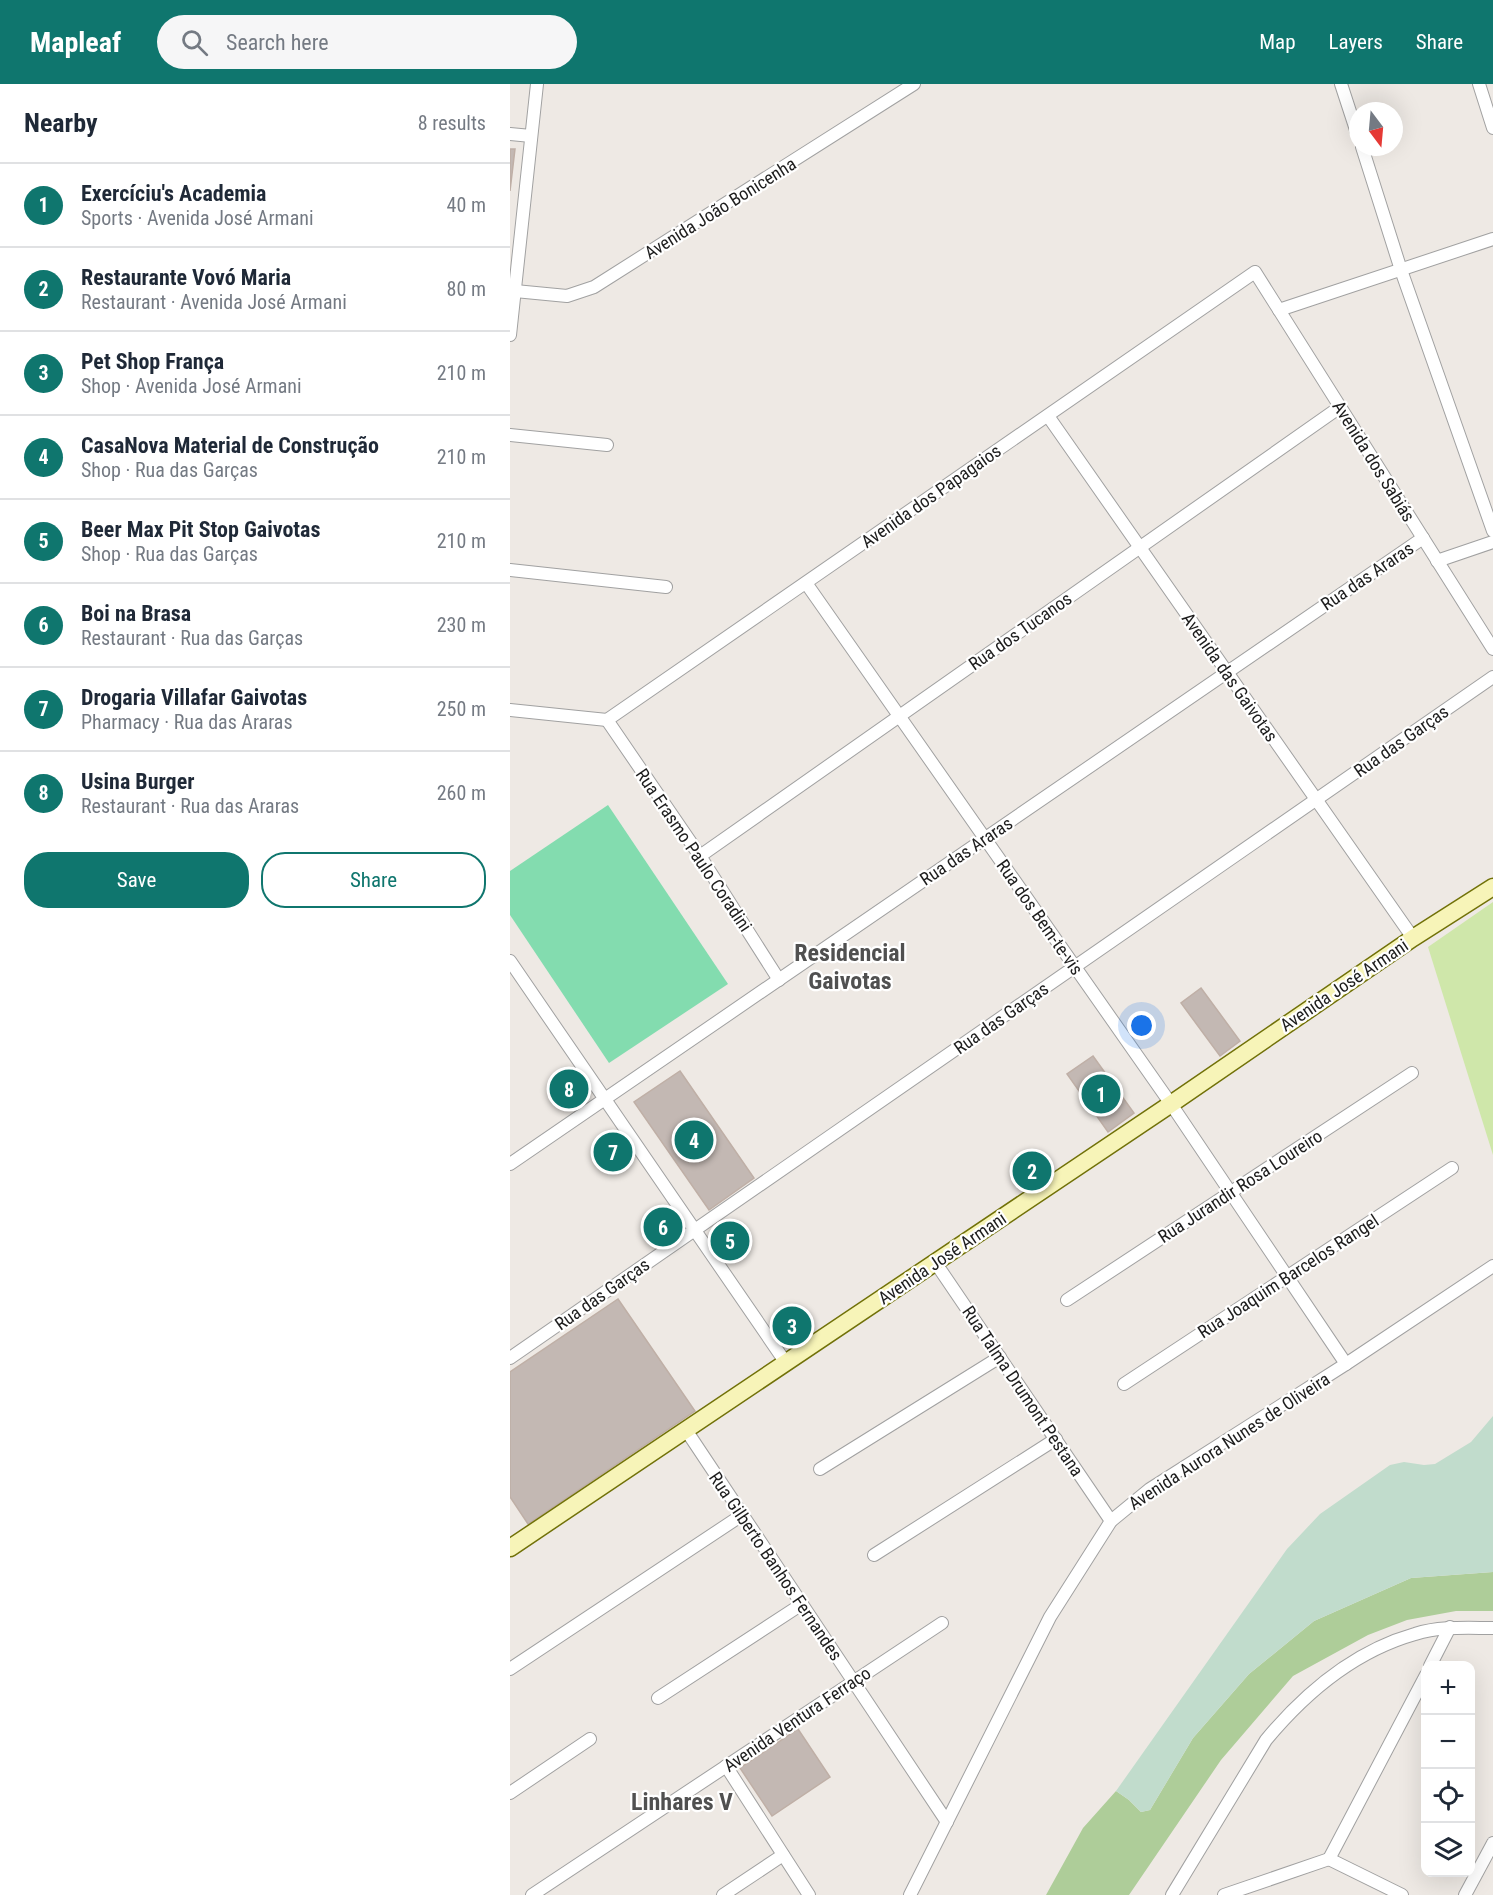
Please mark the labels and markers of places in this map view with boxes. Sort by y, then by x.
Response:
pin: 8 [550,1066,588,1112]
pin: 1 [1082,1072,1120,1116]
pin: 4 [674,1118,714,1162]
pin: 7 [594,1130,632,1174]
pin: 2 [1012,1148,1052,1194]
pin: 6 [644,1204,682,1250]
pin: 5 [710,1218,750,1264]
pin: 3 [772,1304,812,1348]

